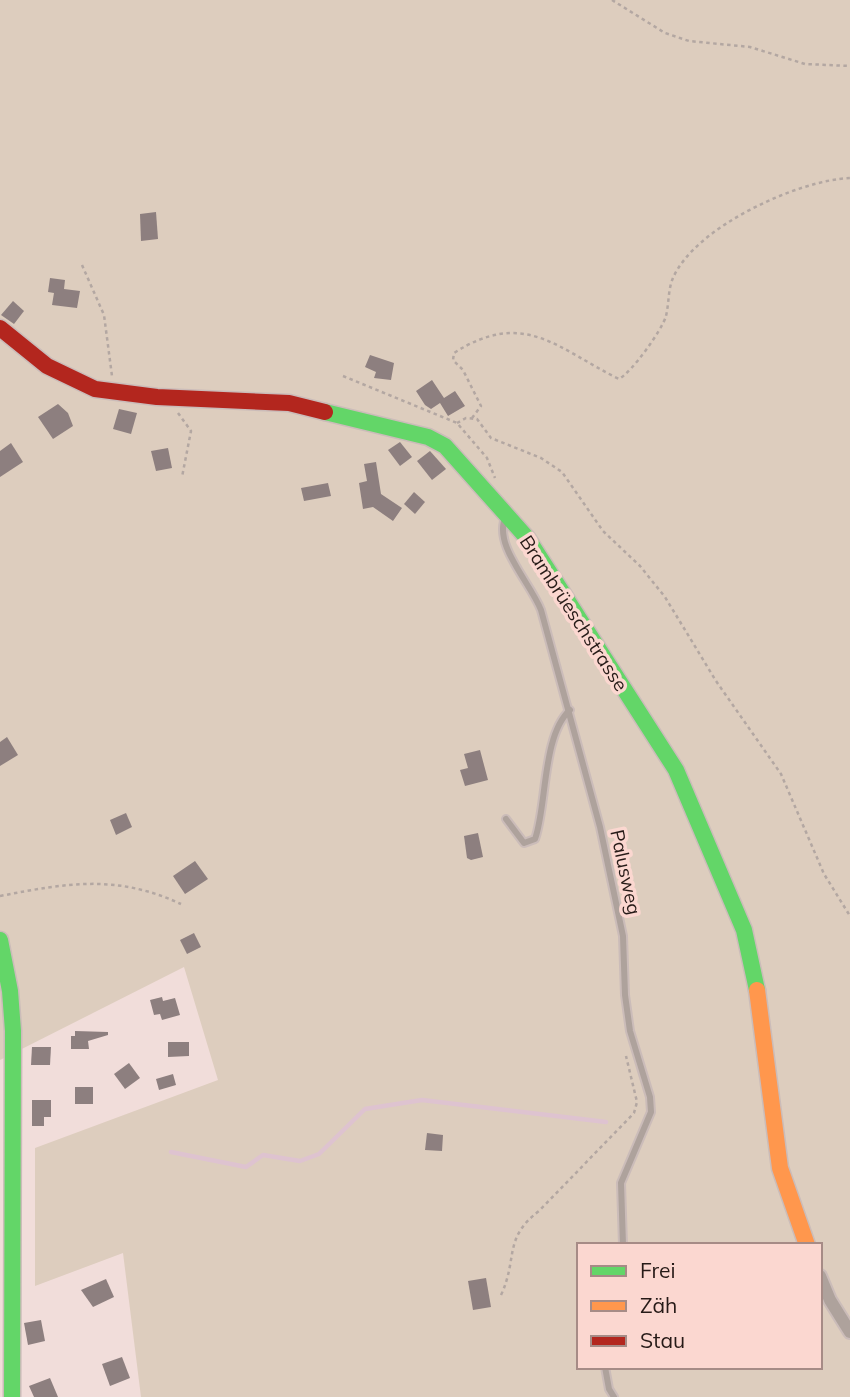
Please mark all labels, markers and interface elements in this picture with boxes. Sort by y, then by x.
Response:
street label: Brambrüeschstrasse [515,531,633,695]
street label: Palusweg [605,827,647,917]
legend [577,1243,822,1369]
text: Frei [640,1257,676,1283]
text: Zäh [640,1292,677,1318]
text: Stau [640,1327,685,1353]

